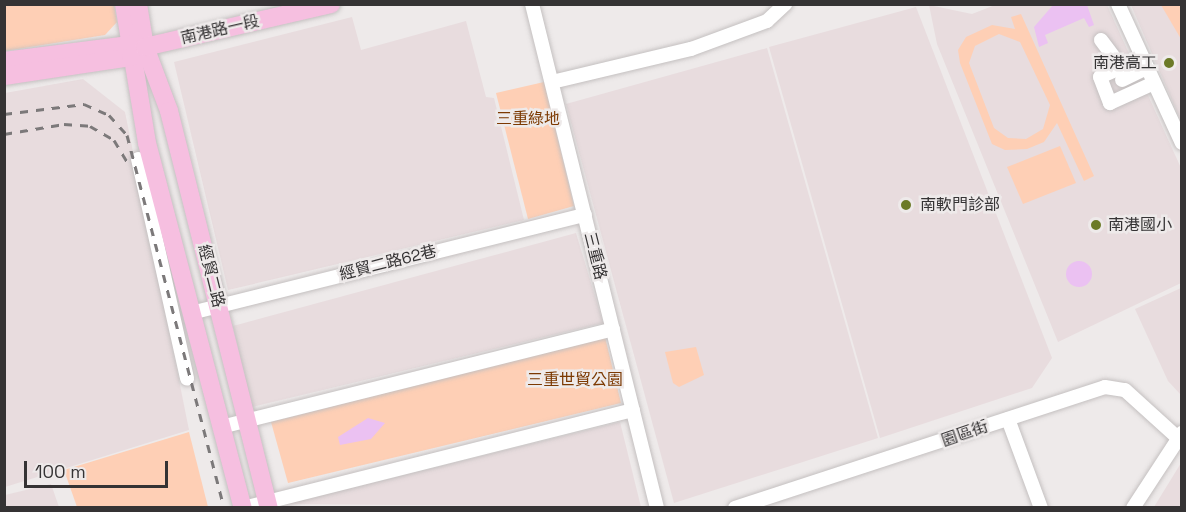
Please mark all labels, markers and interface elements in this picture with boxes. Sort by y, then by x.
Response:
street label: 南港路一段 [179,12,261,48]
place label: 南港高工 [1093,53,1157,73]
marker: 南港高工 [1162,56,1176,70]
park label: 三重綠地 [496,109,560,129]
place label: 南軟門診部 [920,195,1000,215]
marker: 南軟門診部 [897,196,915,214]
place label: 南港國小 [1108,215,1172,235]
marker: 南港國小 [1089,218,1103,232]
street label: 三重路 [580,230,610,282]
street label: 經貿二路62巷 [337,242,439,284]
street label: 經貿二路 [194,243,228,309]
park label: 三重世貿公園 [527,370,623,390]
street label: 園區街 [939,417,991,451]
scale bar [27,449,171,487]
text: 100 m [35,460,86,483]

